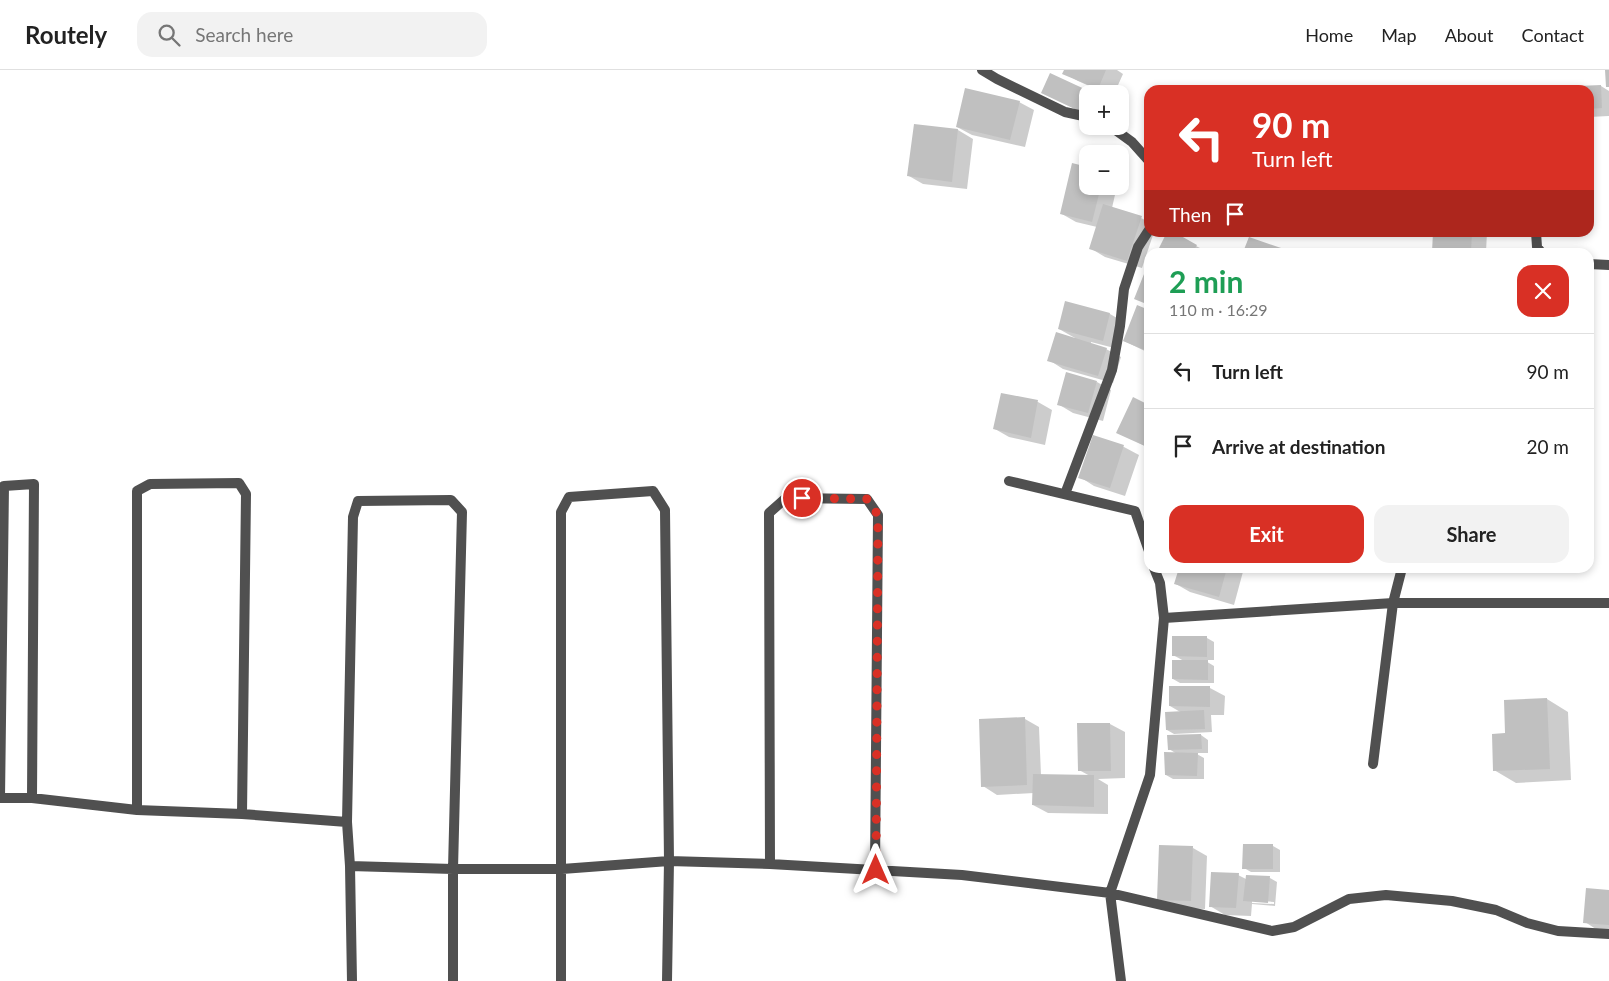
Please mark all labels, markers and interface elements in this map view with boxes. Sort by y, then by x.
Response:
search box [137,12,487,57]
text: Routely [25,20,107,49]
icon: search [155,21,183,49]
text: Search here [195,23,293,46]
text: Home [1305,24,1353,46]
text: Map [1381,24,1417,46]
text: About [1445,24,1494,46]
text: Contact [1522,24,1584,46]
map controls [1079,85,1129,195]
button: + [1079,85,1129,135]
text: 90 m [1252,103,1330,145]
icon: left [1169,105,1234,170]
button: − [1079,145,1129,195]
text: Turn left [1252,145,1333,172]
icon: arrive [1221,200,1249,228]
text: Then [1169,203,1211,226]
text: 2 min [1169,263,1243,299]
button: close [1517,265,1569,317]
text: 110 m · 16:29 [1169,300,1268,319]
icon: left [1169,357,1197,385]
text: Turn left [1212,360,1283,383]
text: 90 m [1526,360,1569,383]
icon: arrive [1169,432,1197,460]
text: Arrive at destination [1212,435,1385,458]
text: 20 m [1526,435,1569,458]
pin [781,477,823,519]
icon: arrive [788,484,816,512]
button: Exit [1169,505,1364,563]
button: Share [1374,505,1569,563]
position arrow [849,843,901,895]

